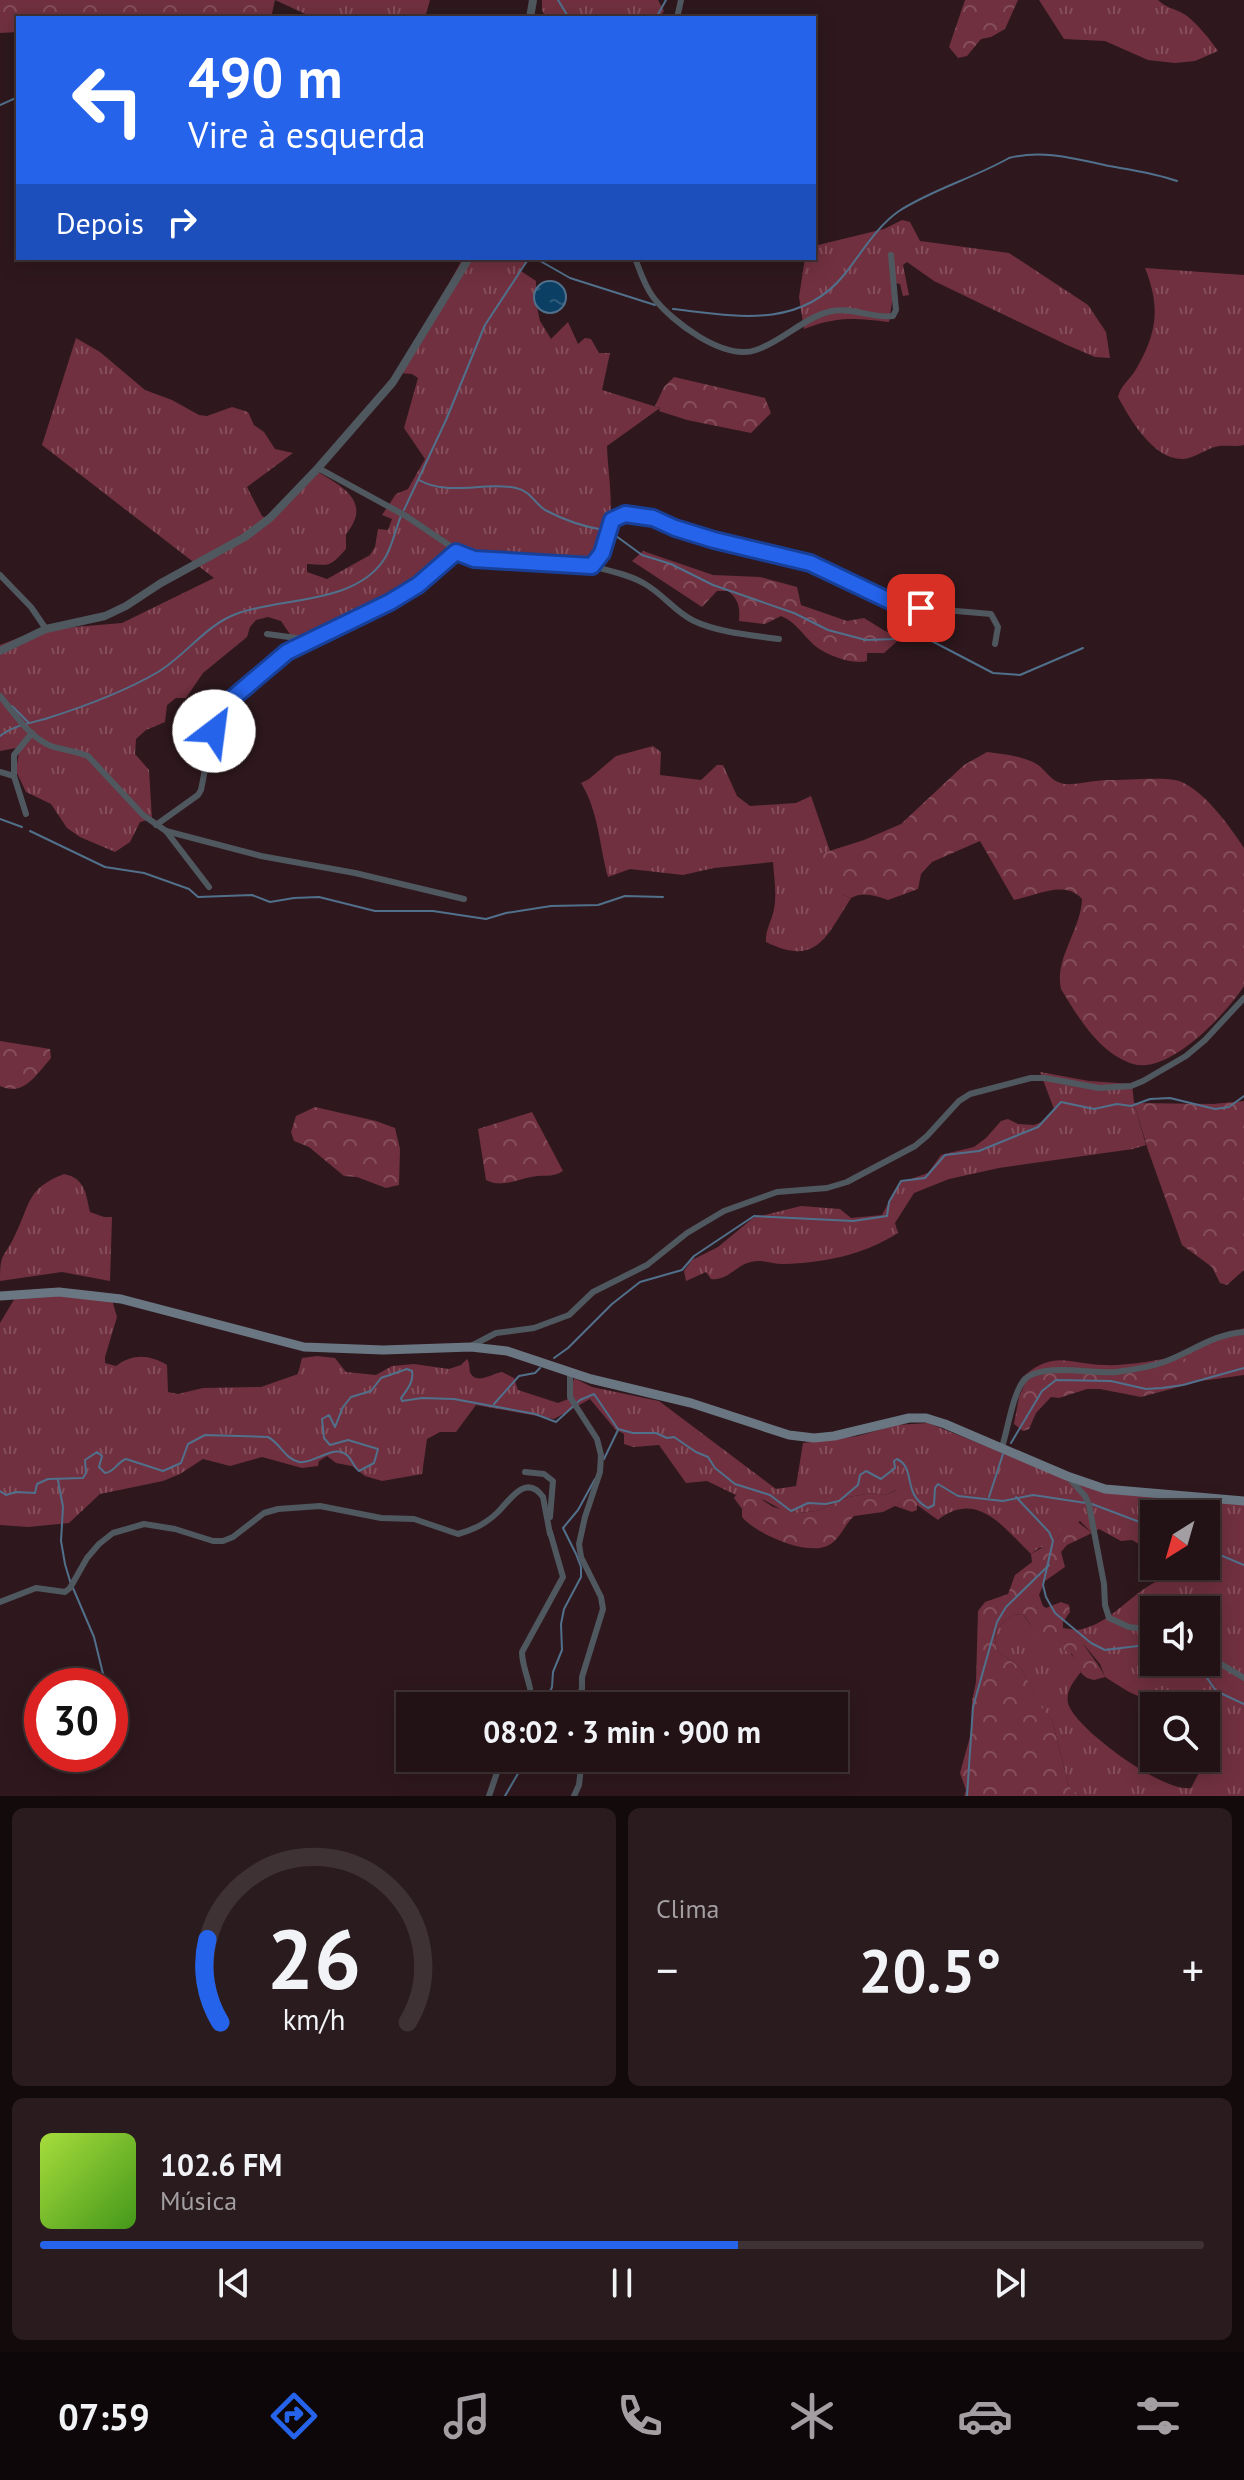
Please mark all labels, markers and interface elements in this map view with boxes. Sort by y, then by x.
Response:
text: 490 m [188,41,343,113]
icon: left [56,48,160,152]
text: Vire à esquerda [188,111,426,158]
icon: right [160,200,204,244]
text: Depois [56,203,144,242]
pin [887,574,955,642]
icon: arrive [899,586,943,630]
position arrow [172,689,256,773]
north arrow [1140,1500,1220,1580]
map controls [1140,1500,1220,1772]
button: sound [1140,1596,1220,1676]
speed limit sign: 30 [24,1668,128,1772]
button: search [1140,1692,1220,1772]
text: 08:02 · 3 min · 900 m [483,1712,761,1751]
text: Clima [656,1892,719,1925]
text: 26 [267,1904,361,2012]
text: 20.5° [858,1931,1002,2009]
text: − [656,1941,678,1998]
text: + [1182,1941,1204,1998]
text: km/h [283,2001,345,2038]
text: 102.6 FM [160,2145,282,2184]
text: Música [160,2184,237,2217]
icon: previous [212,2261,256,2305]
icon: pause [600,2261,644,2305]
icon: next [988,2261,1032,2305]
icon: directions [266,2388,322,2444]
icon: music [439,2388,495,2444]
icon: phone [612,2388,668,2444]
icon: climate [784,2388,840,2444]
icon: car [957,2388,1013,2444]
icon: filters [1130,2388,1186,2444]
text: 07:59 [58,2393,150,2440]

